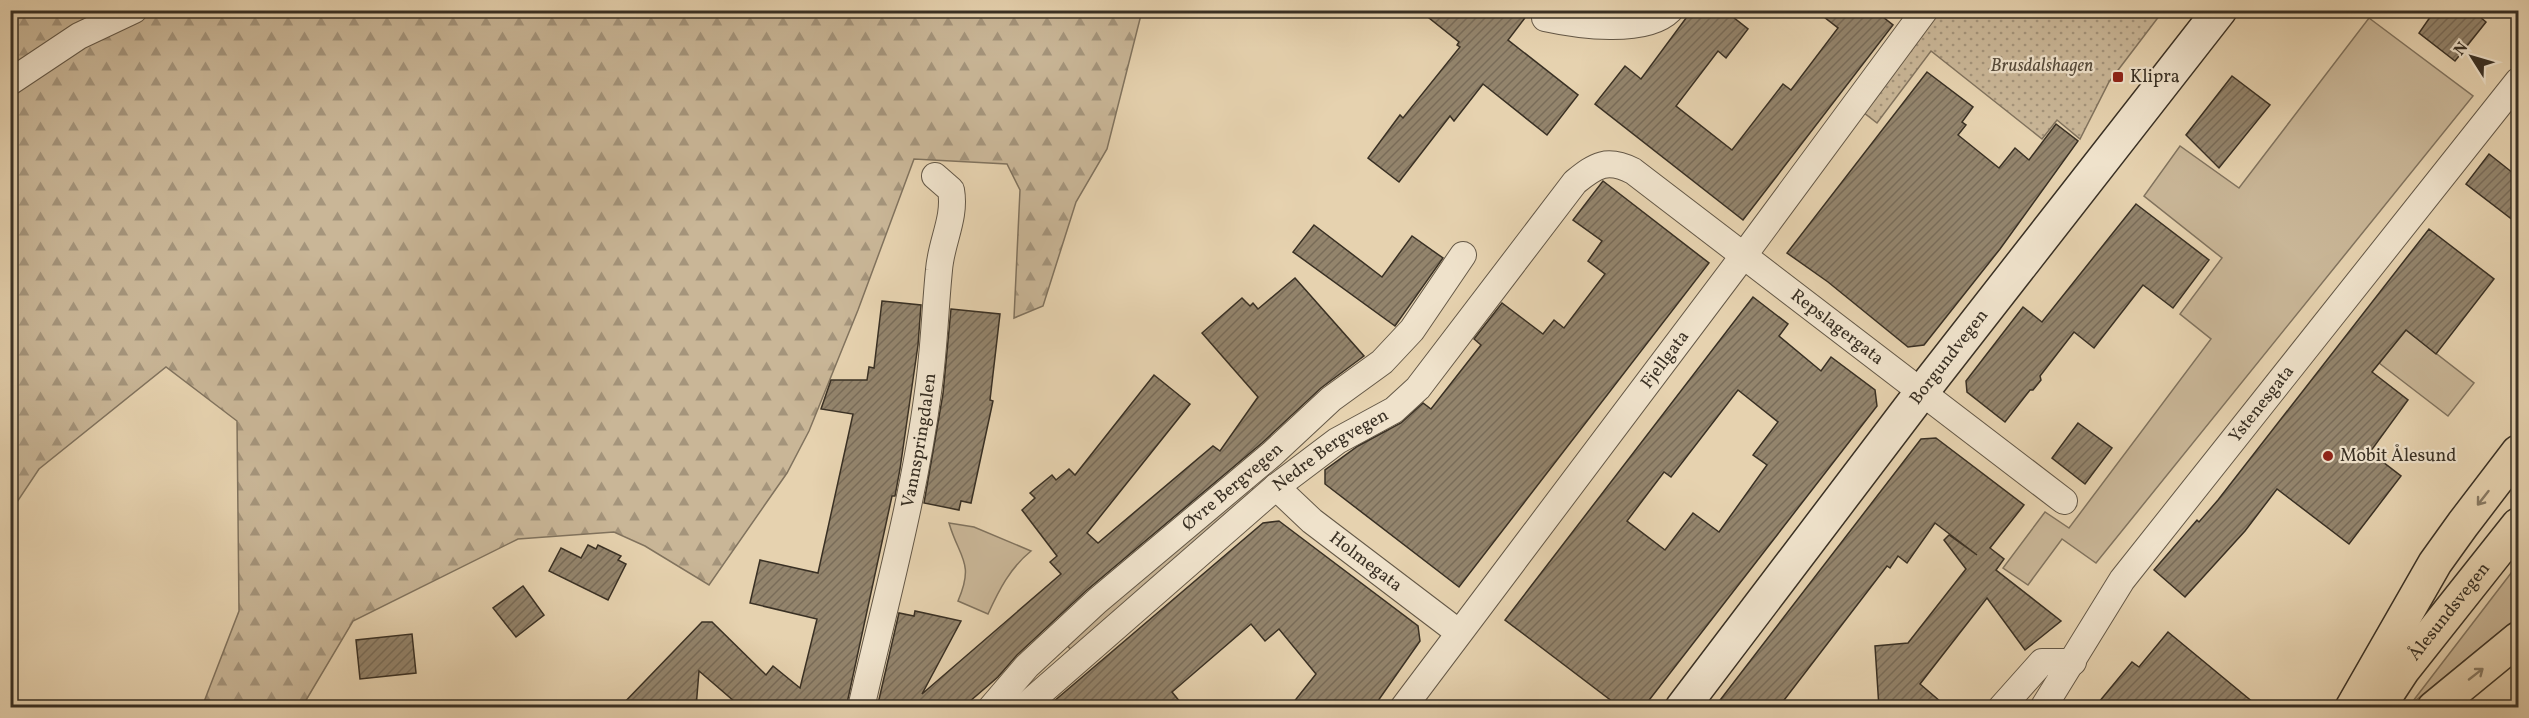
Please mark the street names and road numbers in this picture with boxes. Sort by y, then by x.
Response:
street label: Repslagergata [1785,283,1889,371]
street label: Borgundvegen [1904,304,1994,410]
street label: Fjellgata [1635,325,1695,394]
street label: Ystenesgata [2223,360,2300,448]
street label: Vannspringdalen [895,372,943,510]
street label: Nedre Bergvegen [1267,403,1393,498]
street label: Øvre Bergvegen [1177,437,1289,537]
street label: Holmegata [1324,526,1408,598]
street label: Ålesundsvegen [2402,557,2496,666]

